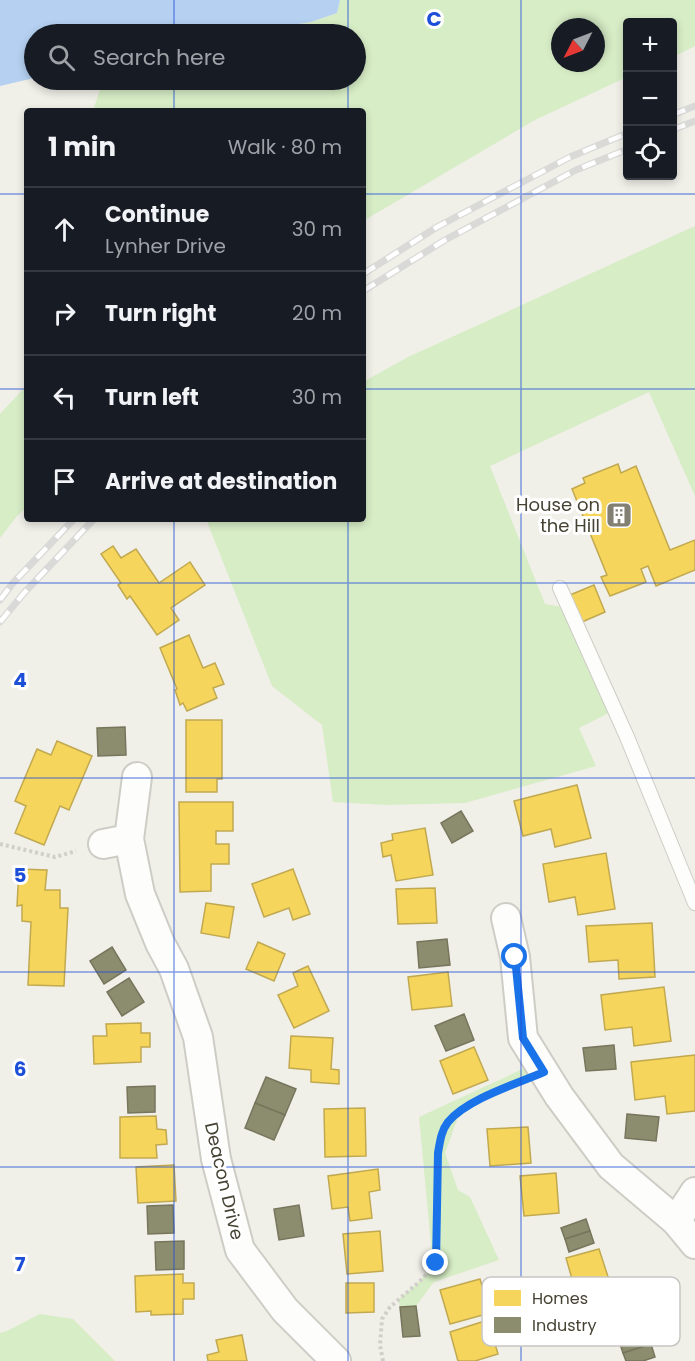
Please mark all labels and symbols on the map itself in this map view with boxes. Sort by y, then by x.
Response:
text: C [426,5,442,33]
north arrow [551,18,605,72]
place label: House on the Hill [516,492,600,538]
building icon: House on the Hill [604,500,634,530]
text: 4 [13,666,27,694]
text: 5 [14,861,27,889]
route start [501,943,527,969]
text: 6 [14,1055,26,1083]
street label: Deacon Drive [199,1120,250,1242]
route end [422,1249,448,1275]
text: 7 [15,1250,26,1278]
legend [482,1277,680,1346]
text: Homes [532,1287,588,1310]
text: Industry [532,1314,596,1337]

